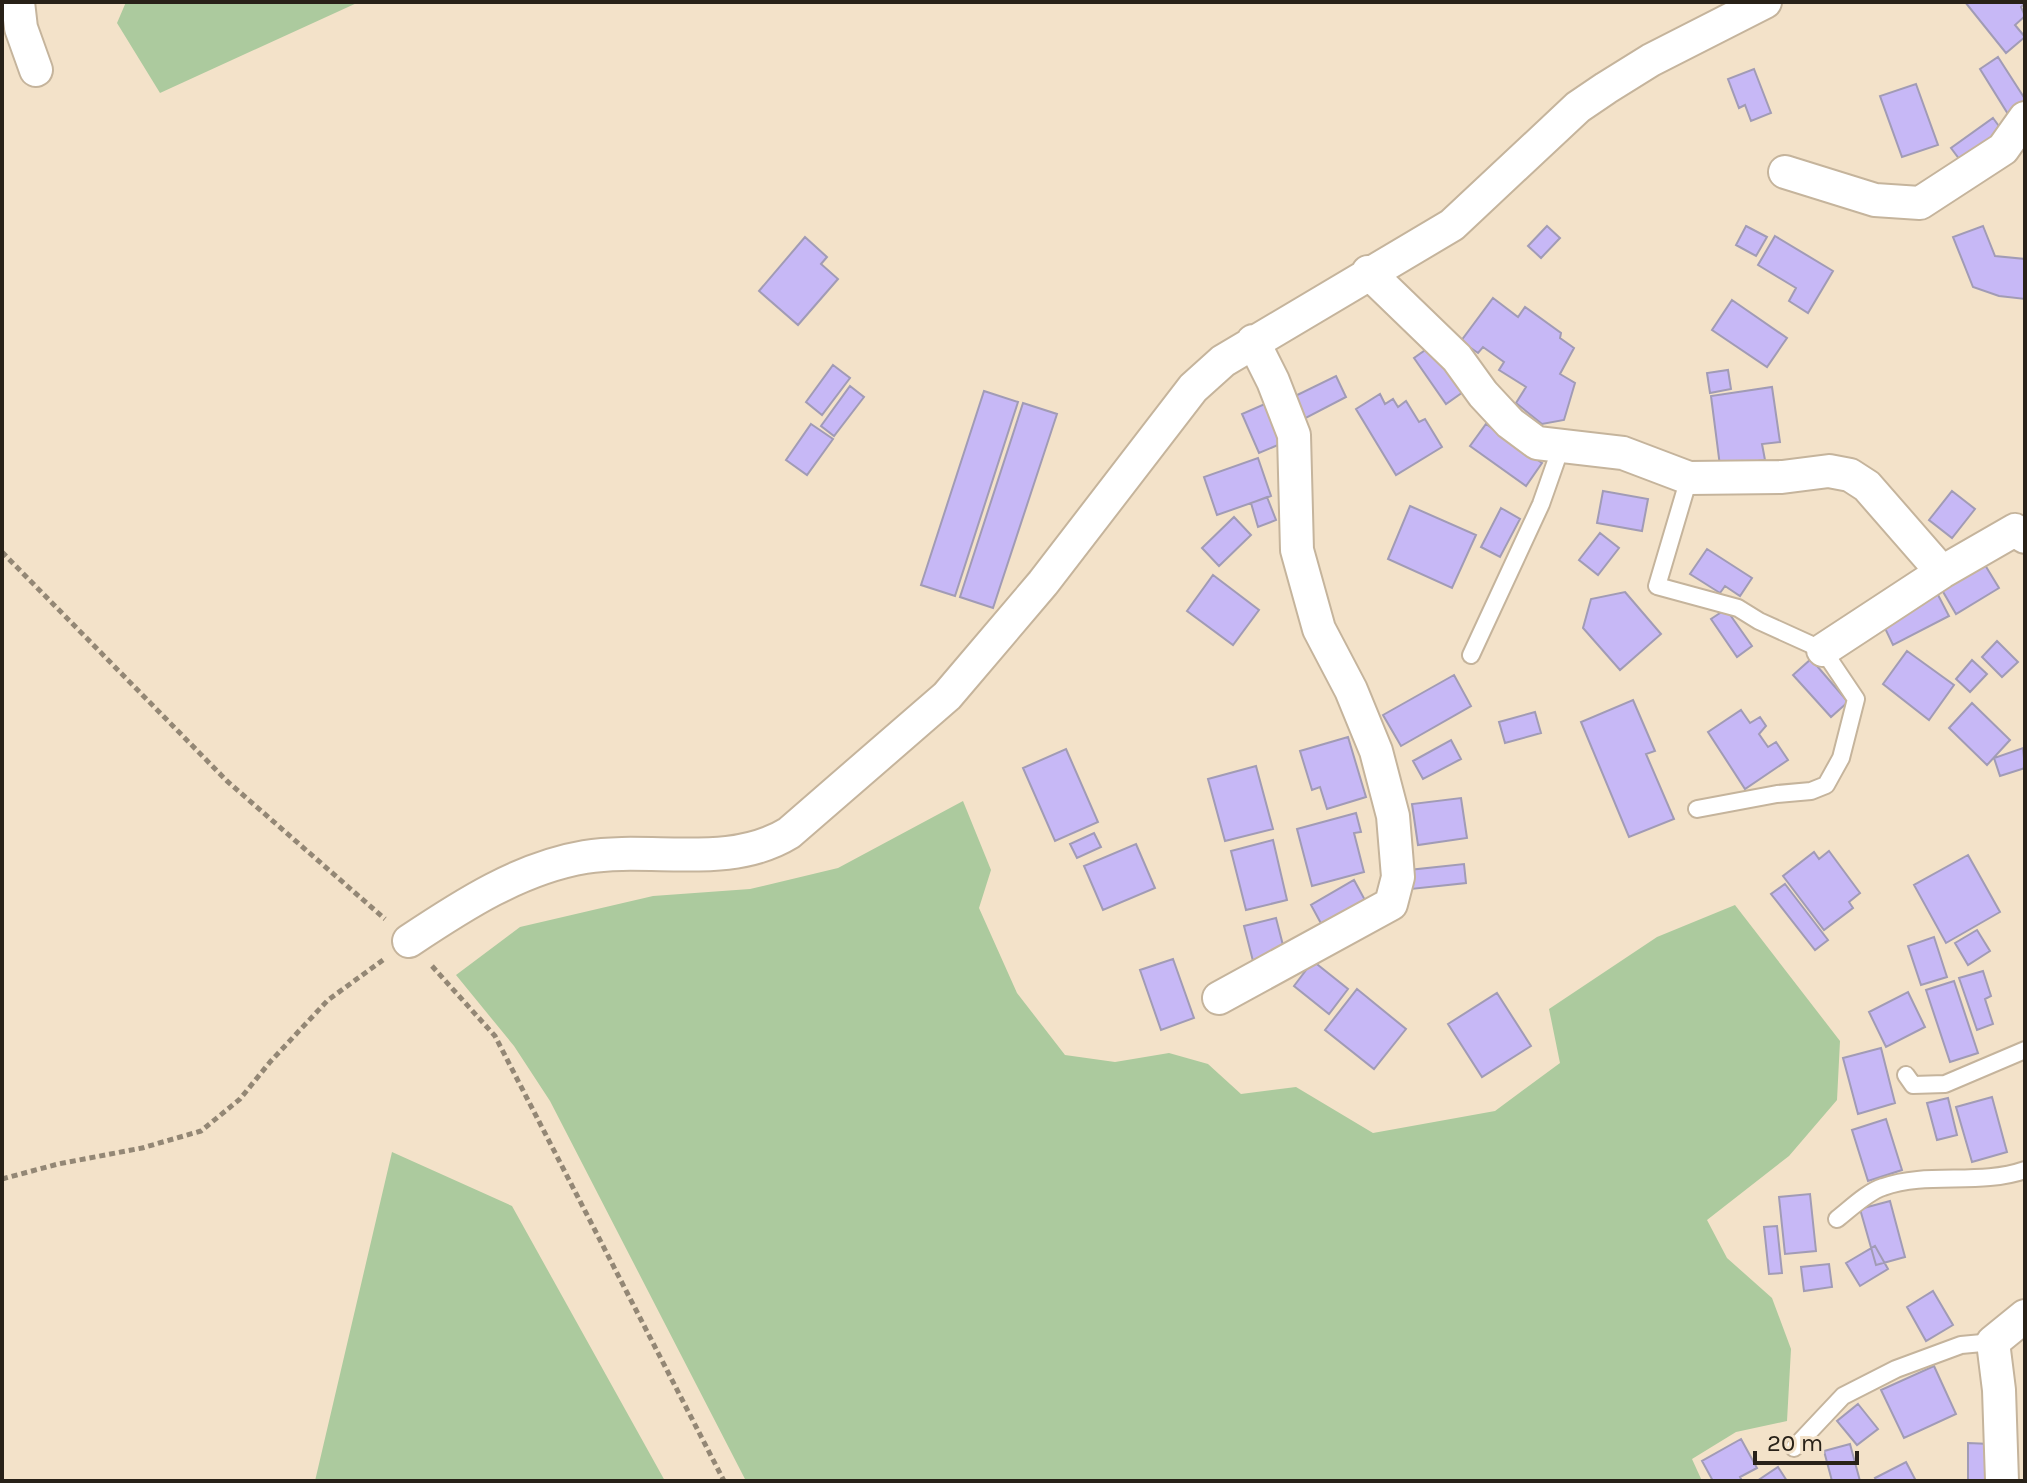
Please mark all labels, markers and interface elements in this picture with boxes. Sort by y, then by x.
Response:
scale bar [1755,1415,1857,1465]
text: 20 m [1767,1429,1823,1457]

